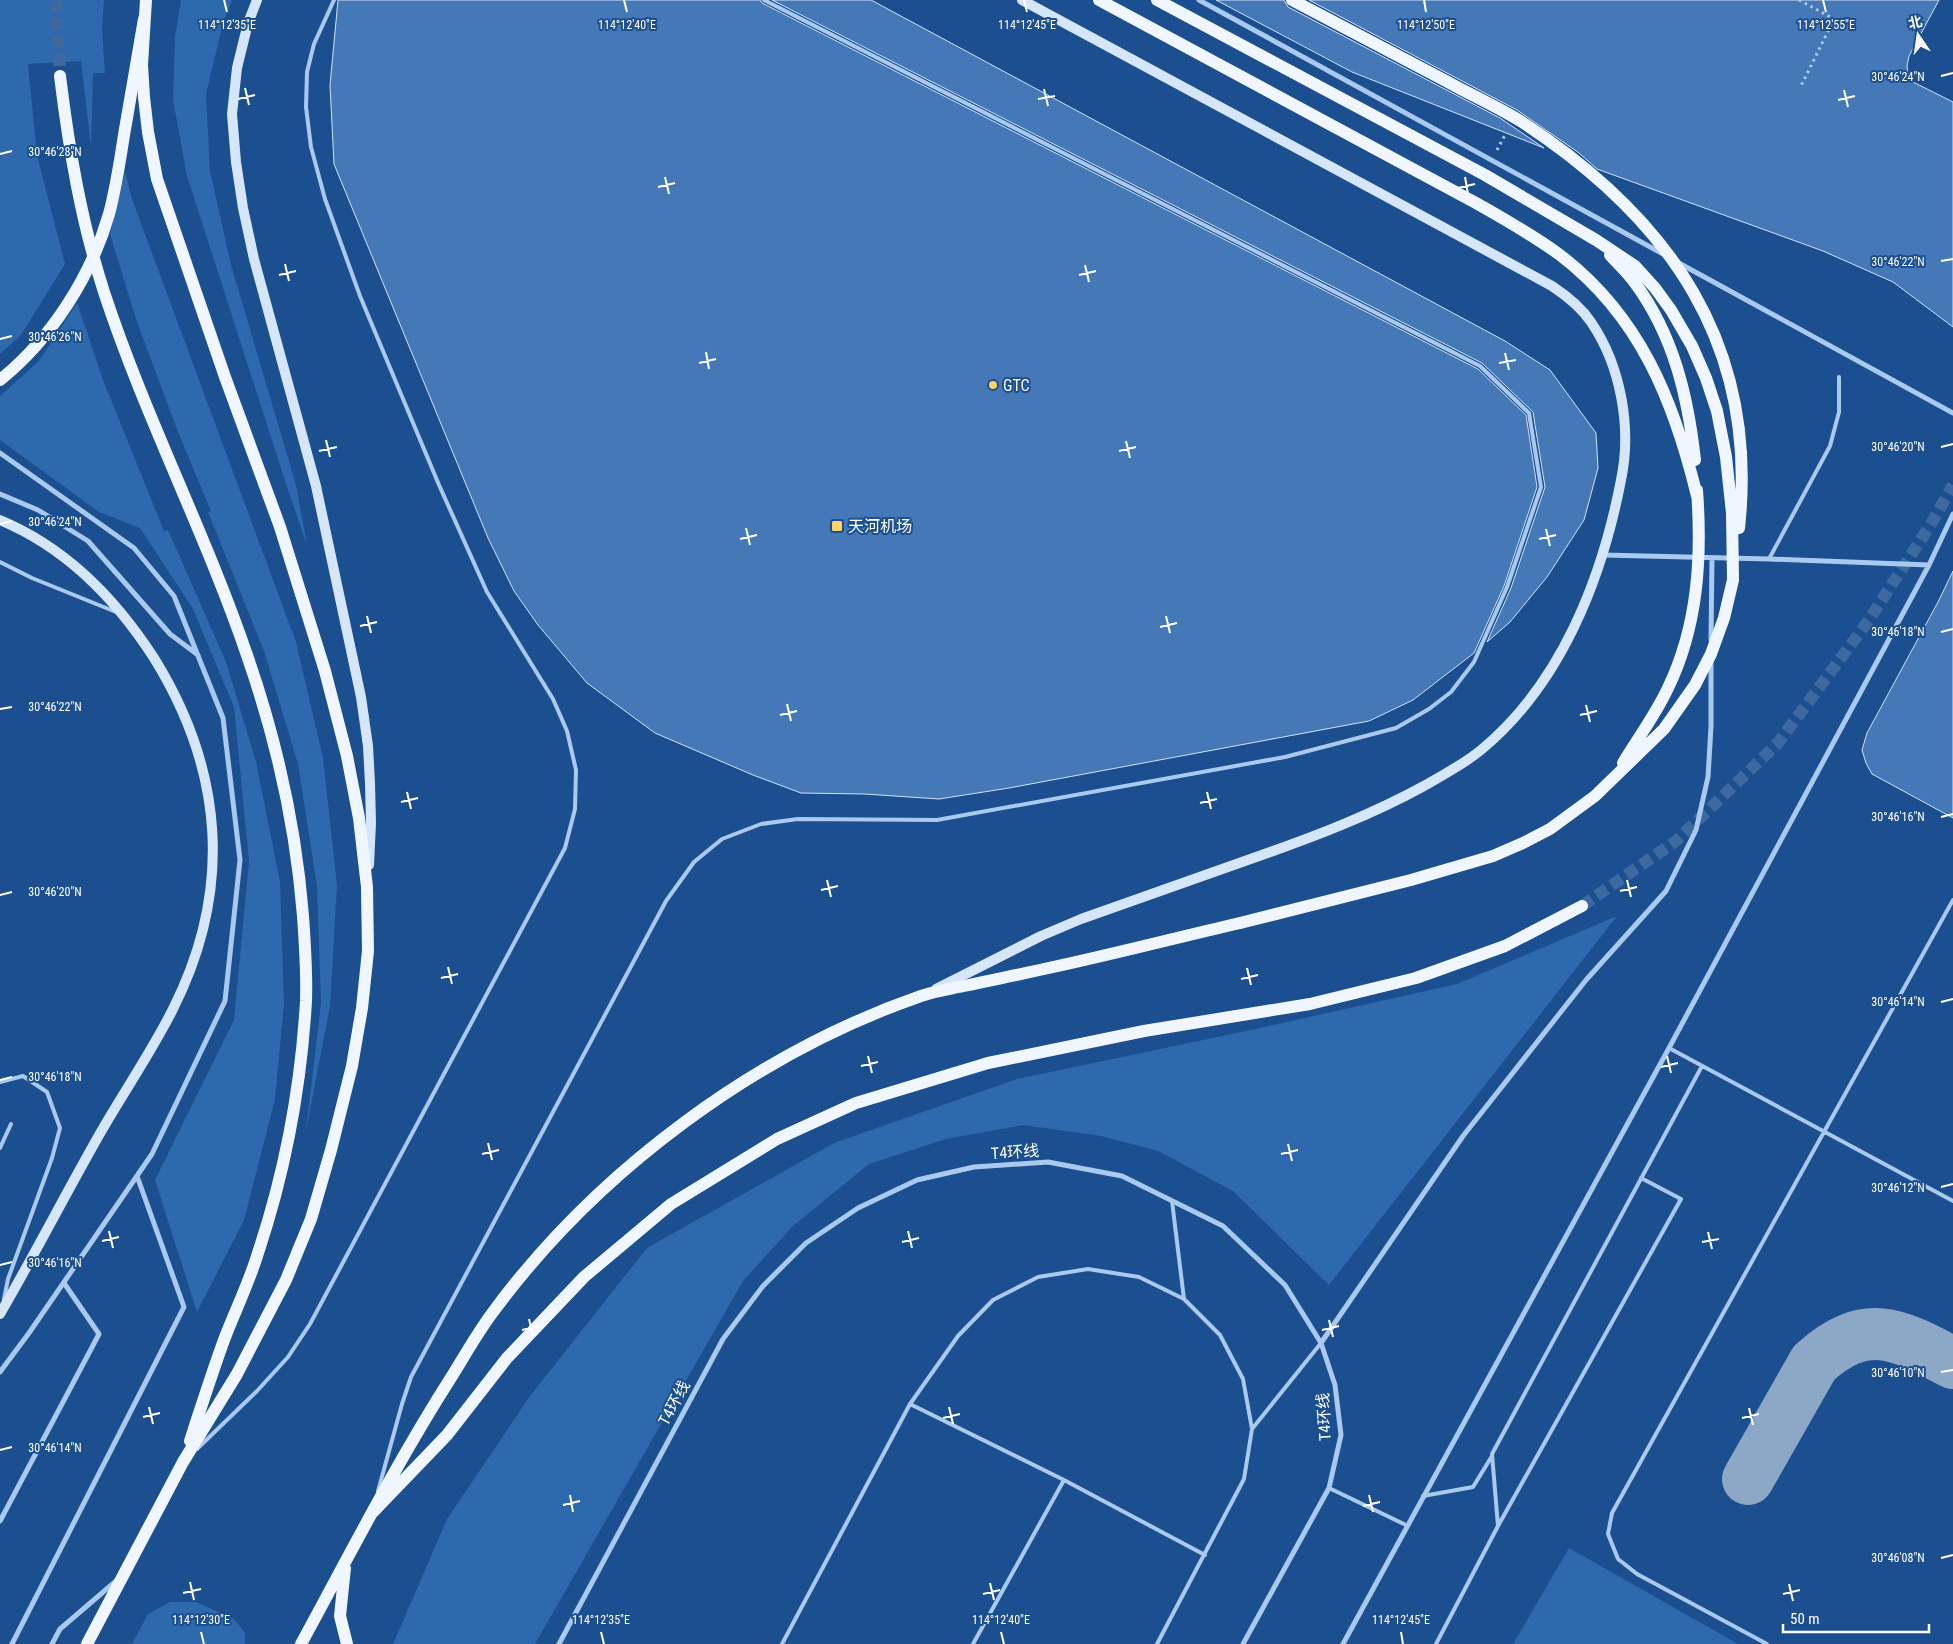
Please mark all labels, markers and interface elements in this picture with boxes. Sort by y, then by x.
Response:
north arrow [1893,10,1943,60]
text: 北 [1906,13,1924,32]
text: 114°12'35"E [198,18,256,32]
text: 114°12'40"E [598,18,656,32]
text: 114°12'45"E [998,18,1056,32]
text: 114°12'50"E [1397,18,1455,32]
text: 114°12'55"E [1797,18,1855,32]
text: 30°46'24"N [1871,70,1925,84]
text: 30°46'28"N [28,145,82,159]
text: 30°46'22"N [1871,255,1925,269]
text: 30°46'26"N [28,330,82,344]
place label: GTC [1003,376,1030,395]
marker: GTC [987,379,999,391]
text: 30°46'20"N [1871,440,1925,454]
text: 30°46'24"N [28,515,82,529]
place label: 天河机场 [848,517,912,536]
marker: 天河机场 [830,519,844,533]
text: 30°46'18"N [1871,625,1925,639]
text: 30°46'22"N [28,700,82,714]
text: 30°46'16"N [1871,810,1925,824]
text: 30°46'20"N [28,885,82,899]
text: 30°46'14"N [1871,995,1925,1009]
text: 30°46'18"N [28,1070,82,1084]
street label: T4环线 [990,1141,1040,1163]
text: 30°46'12"N [1871,1181,1925,1195]
text: 30°46'16"N [28,1256,82,1270]
text: 30°46'10"N [1871,1366,1925,1380]
street label: T4环线 [654,1377,694,1429]
street label: T4环线 [1313,1392,1335,1442]
text: 30°46'14"N [28,1441,82,1455]
text: 30°46'08"N [1871,1551,1925,1565]
scale bar [1783,1602,1929,1634]
text: 50 m [1790,1610,1820,1628]
text: 114°12'30"E [172,1613,230,1627]
text: 114°12'35"E [572,1613,630,1627]
text: 114°12'40"E [972,1613,1030,1627]
text: 114°12'45"E [1372,1613,1430,1627]

